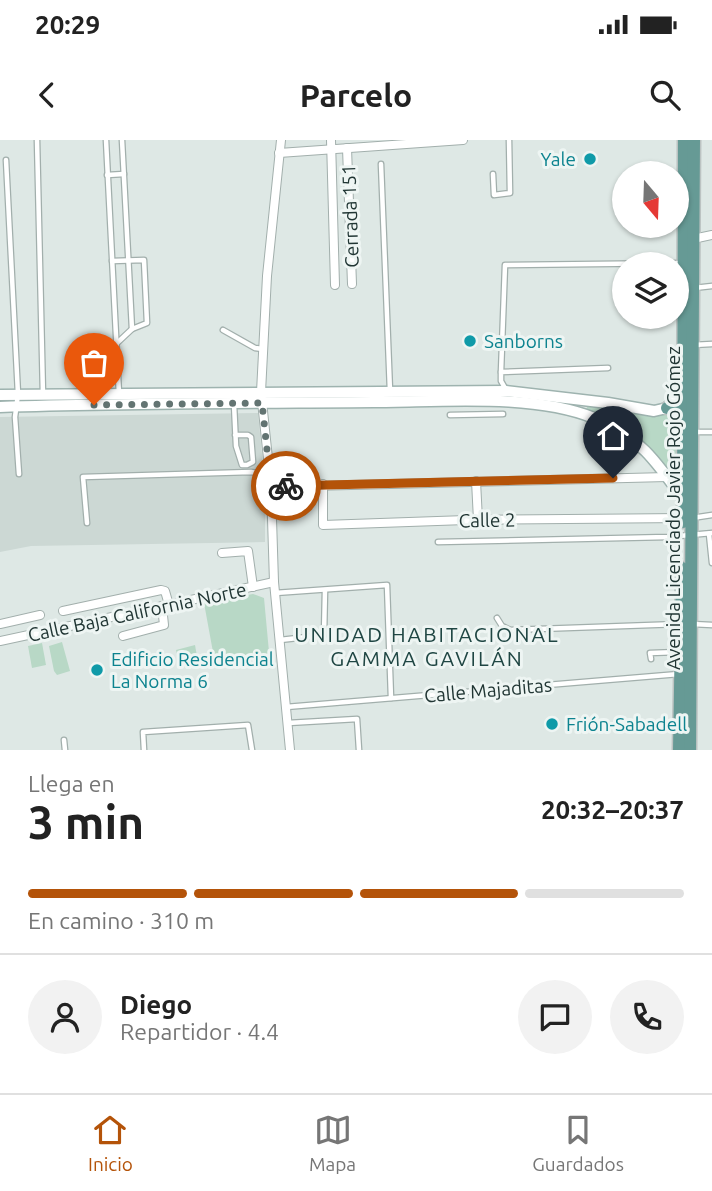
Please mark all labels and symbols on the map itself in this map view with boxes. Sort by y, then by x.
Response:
place label: Yale [540,148,576,170]
marker: Yale [582,151,598,167]
north arrow [612,161,690,238]
street label: Cerrada 151 [337,164,363,268]
place label: Sanborns [484,330,563,352]
pin [64,333,124,405]
marker: Sanborns [462,333,478,349]
street label: Avenida Licenciado Javier Rojo Gómez [662,346,684,670]
pin [583,406,643,478]
courier [251,451,321,521]
street label: Calle 2 [458,509,516,531]
street label: Calle Baja California Norte [26,578,248,646]
district label: UNIDAD HABITACIONAL GAMMA GAVILÁN [294,622,560,670]
place label: Edificio Residencial La Norma 6 [111,648,274,692]
marker: Edificio Residencial La Norma 6 [89,662,105,678]
street label: Calle Majaditas [423,673,553,707]
place label: Frión-Sabadell [566,713,687,735]
marker: Frión-Sabadell [544,716,560,732]

